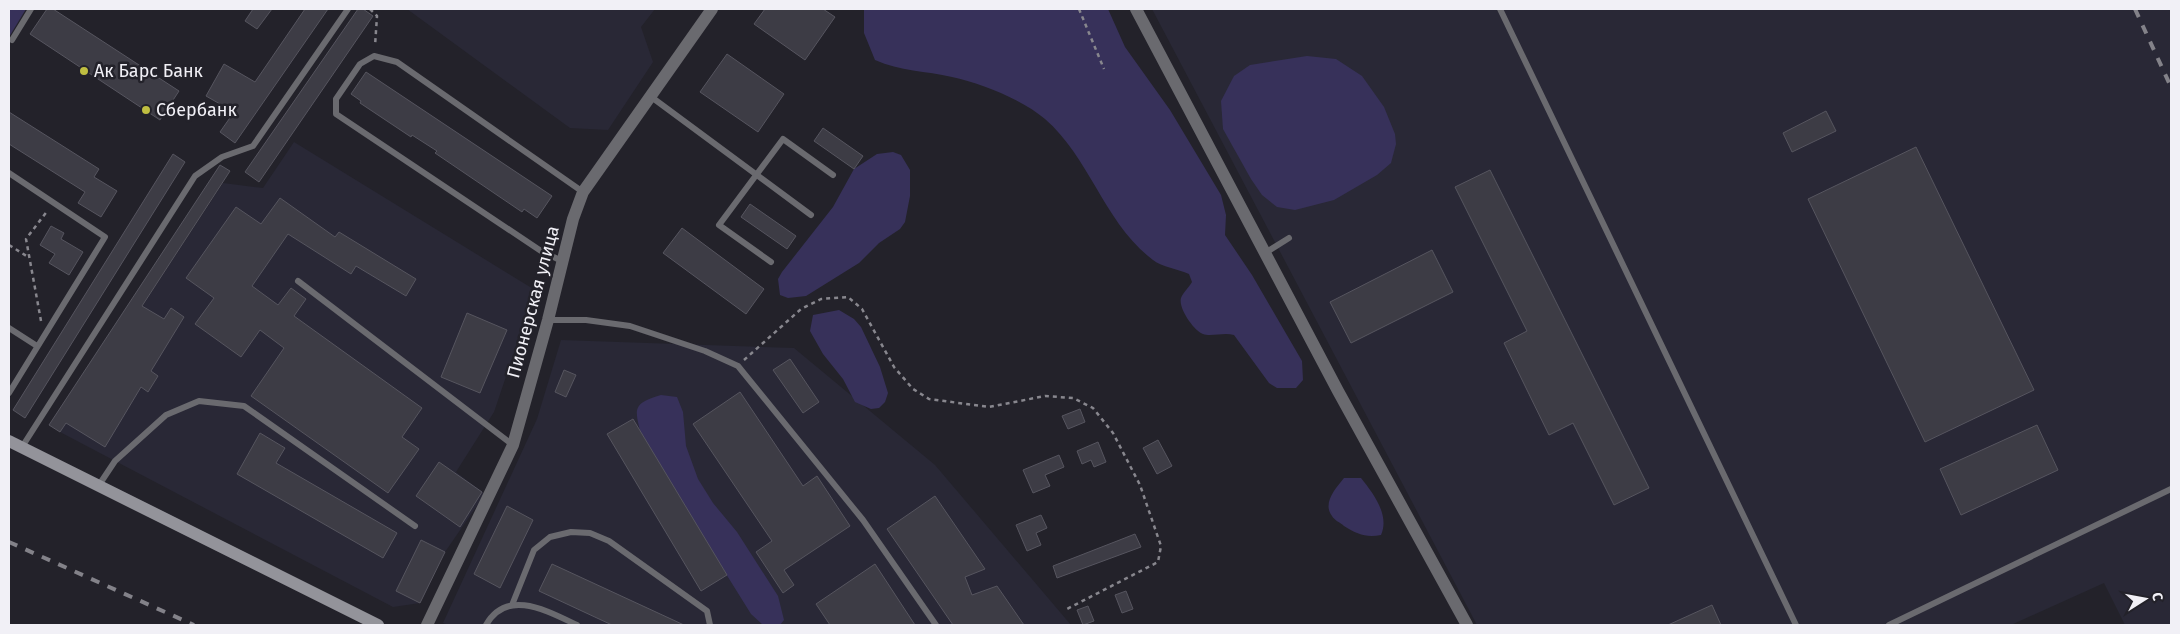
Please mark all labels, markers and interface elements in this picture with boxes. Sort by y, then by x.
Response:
place label: Ак Барс Банк [94,60,204,82]
marker: Ак Барс Банк [78,65,90,77]
place label: Сбербанк [156,99,237,121]
marker: Сбербанк [140,104,152,116]
street label: Пионерская улица [502,223,564,381]
north arrow [2120,574,2170,624]
text: С [2148,591,2166,602]

